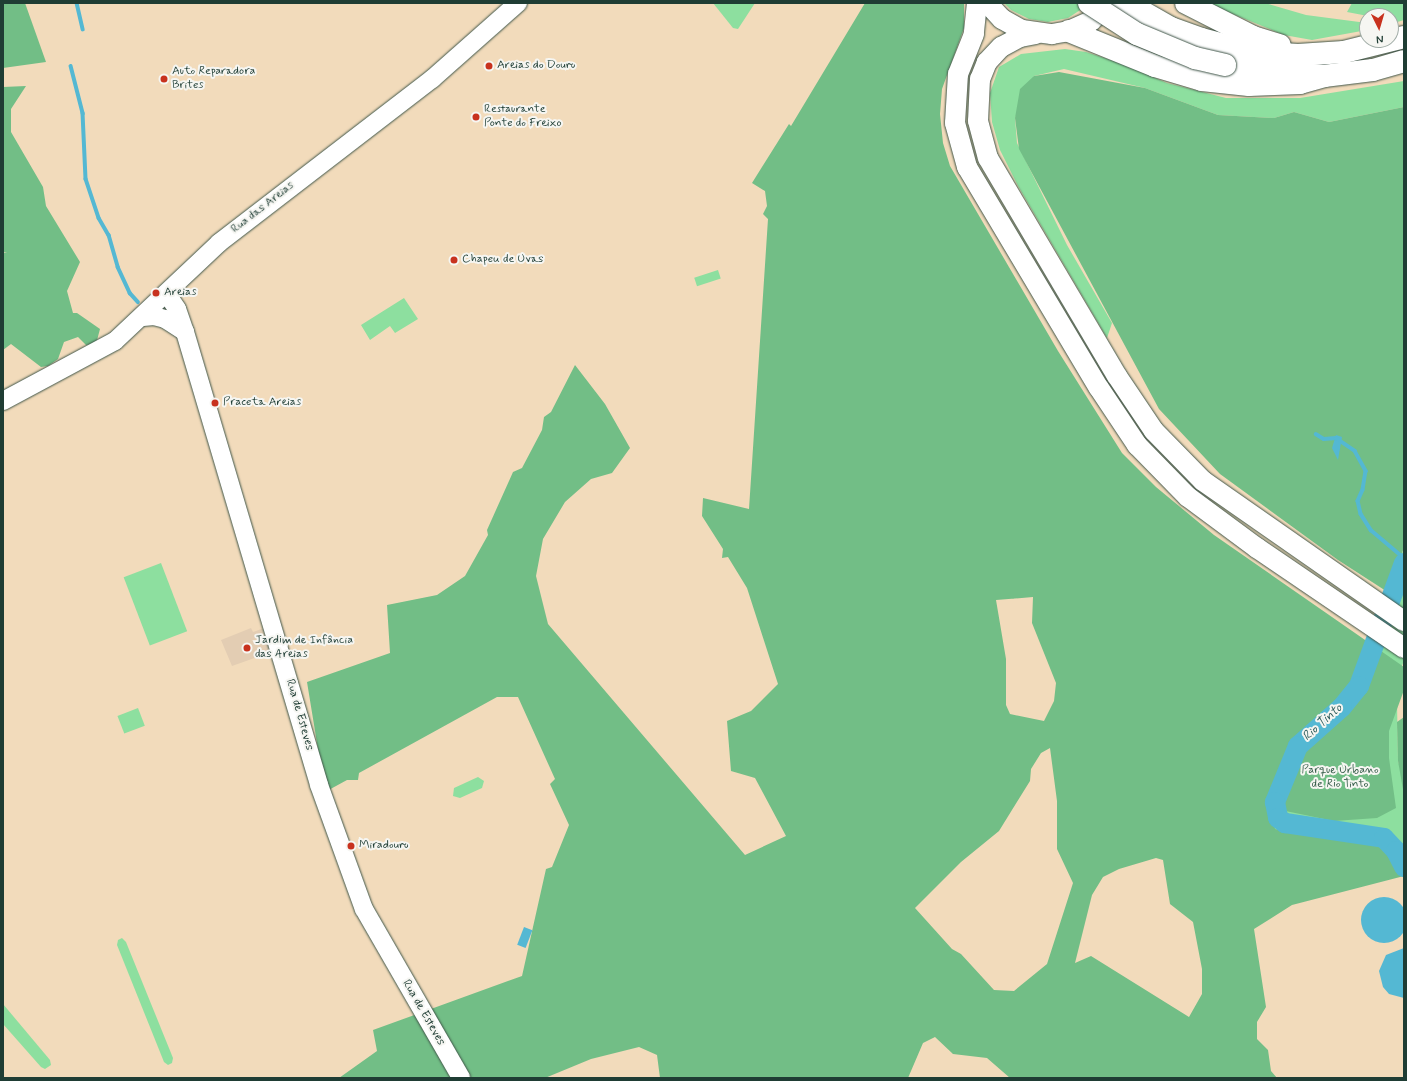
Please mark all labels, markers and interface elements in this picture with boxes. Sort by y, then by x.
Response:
north arrow [1359,8,1399,48]
text: N [1376,32,1384,46]
place label: Areias do Douro [497,59,574,73]
marker: Areias do Douro [484,61,494,71]
place label: Auto Reparadora Brites [172,65,255,93]
marker: Auto Reparadora Brites [159,74,169,84]
place label: Restaurante Ponte do Freixo [484,103,561,131]
marker: Restaurante Ponte do Freixo [471,112,481,122]
street label: Rua das Areias [229,180,297,236]
place label: Chapeu de Uvas [462,253,542,267]
marker: Chapeu de Uvas [449,255,459,265]
place label: Areias [164,286,197,300]
marker: Areias [151,288,161,298]
place label: Praceta Areias [223,396,301,410]
marker: Praceta Areias [210,398,220,408]
place label: Jardim de Infância das Areias [255,634,353,662]
marker: Jardim de Infância das Areias [242,643,252,653]
street label: Rua de Esteves [282,678,316,752]
water label: Rio Tinto [1301,702,1345,744]
park label: Parque Urbano de Rio Tinto [1301,764,1379,792]
place label: Miradouro [359,839,409,853]
marker: Miradouro [346,841,356,851]
street label: Rua de Esteves [398,977,448,1049]

